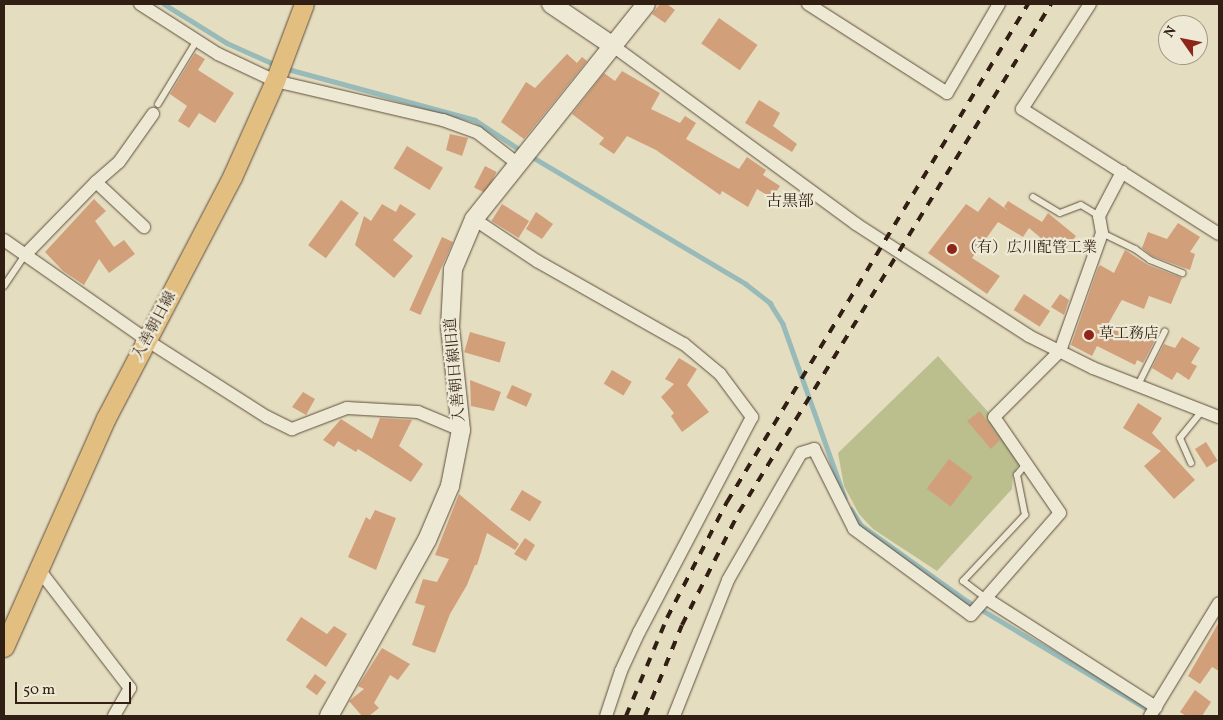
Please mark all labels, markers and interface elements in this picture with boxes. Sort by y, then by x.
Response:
north arrow [1158,15,1208,65]
text: N [1160,23,1182,42]
district label: 古黒部 [766,192,814,212]
place label: （有）広川配管工業 [962,240,1097,258]
marker: （有）広川配管工業 [946,243,958,255]
street label: 入善朝日線 [129,289,181,363]
street label: 入善朝日線旧道 [442,317,470,423]
place label: 草工務店 [1099,326,1159,344]
marker: 草工務店 [1083,329,1095,341]
scale bar [18,672,134,704]
text: 50 m [23,680,55,701]

